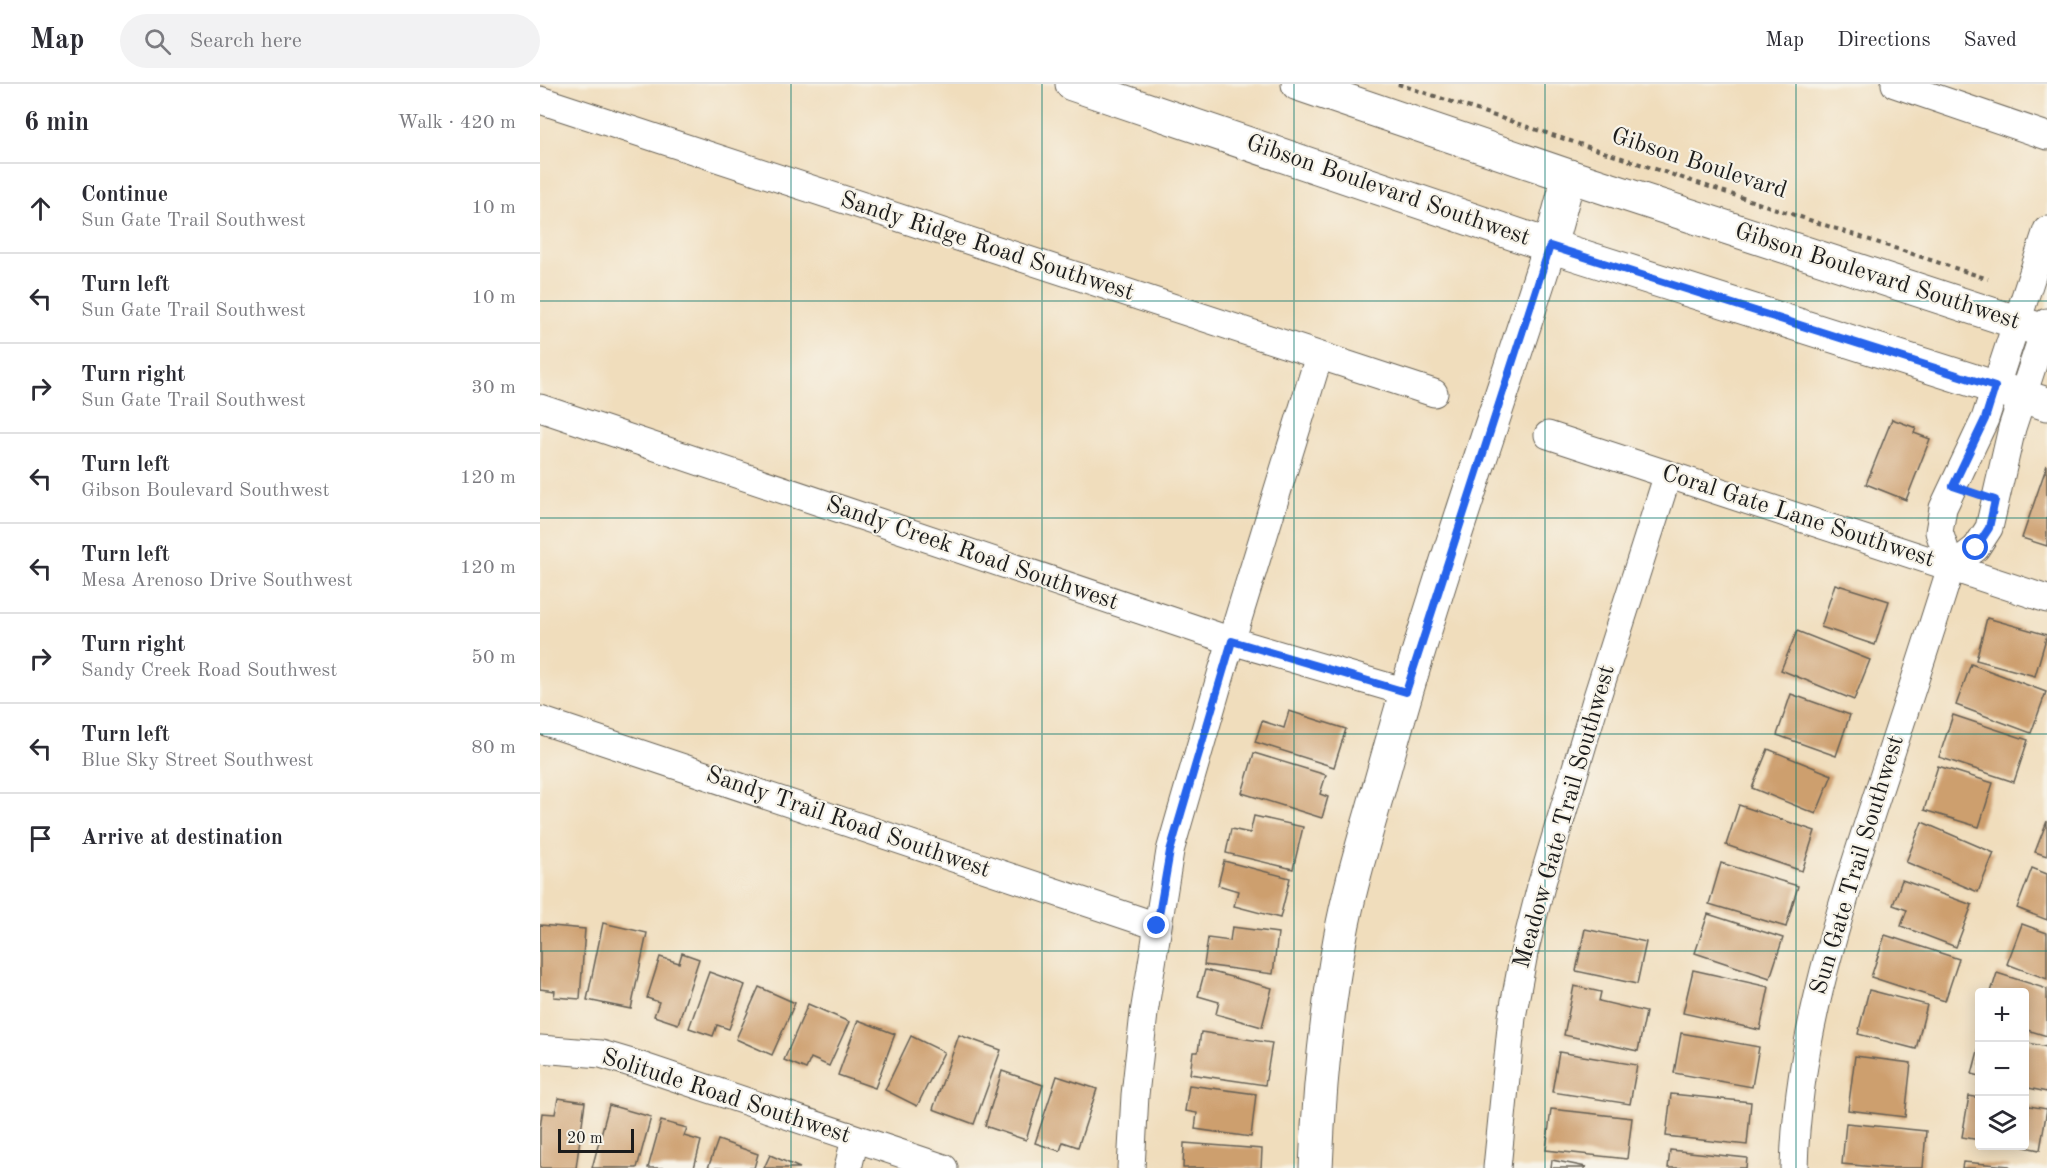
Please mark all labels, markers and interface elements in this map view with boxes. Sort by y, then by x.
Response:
search box [120,14,540,68]
icon: search [141,25,174,58]
text: Map [30,27,84,55]
text: Search here [189,30,302,52]
text: Map [1765,30,1804,51]
text: Directions [1837,30,1931,51]
text: Saved [1964,30,2017,51]
text: 6 min [24,110,89,136]
text: Walk · 420 m [397,113,516,133]
street label: Gibson Boulevard [1608,124,1790,204]
street label: Gibson Boulevard Southwest [1243,131,1533,251]
text: Continue [81,184,168,206]
street label: Sandy Ridge Road Southwest [837,188,1137,306]
icon: ahead [24,192,57,225]
text: 10 m [471,198,516,218]
text: Sun Gate Trail Southwest [81,211,306,231]
street label: Gibson Boulevard Southwest [1732,220,2022,334]
text: Turn left [81,274,170,296]
icon: left [24,282,57,315]
text: 10 m [471,288,516,308]
text: Sun Gate Trail Southwest [81,301,306,321]
text: Turn right [81,364,185,386]
icon: right [24,372,57,405]
text: 30 m [471,378,516,398]
text: Sun Gate Trail Southwest [81,391,306,411]
text: Turn left [81,454,170,476]
icon: left [24,462,57,495]
street label: Coral Gate Lane Southwest [1659,462,1937,572]
text: 120 m [460,468,516,488]
text: Gibson Boulevard Southwest [81,481,329,501]
street label: Sandy Creek Road Southwest [823,493,1121,615]
route start [1962,534,1988,560]
text: Turn left [81,544,170,566]
icon: left [24,552,57,585]
text: 120 m [460,558,516,578]
text: Mesa Arenoso Drive Southwest [81,571,353,591]
text: Turn right [81,634,185,656]
icon: right [24,642,57,675]
text: 50 m [471,648,516,668]
text: Sandy Creek Road Southwest [81,661,337,681]
street label: Meadow Gate Trail Southwest [1510,662,1620,972]
text: Turn left [81,724,170,746]
icon: left [24,732,57,765]
street label: Sun Gate Trail Southwest [1807,733,1909,997]
text: 80 m [471,738,516,758]
text: Blue Sky Street Southwest [81,751,314,771]
street label: Sandy Trail Road Southwest [703,763,993,883]
icon: arrive [24,822,57,855]
text: Arrive at destination [81,827,283,849]
route end [1143,912,1169,938]
map controls [1975,988,2029,1150]
button: + [1975,988,2029,1042]
button: − [1975,1042,2029,1096]
street label: Solitude Road Southwest [599,1045,853,1149]
button: layers [1975,1096,2029,1150]
scale bar [558,1126,634,1154]
text: 20 m [567,1131,603,1147]

